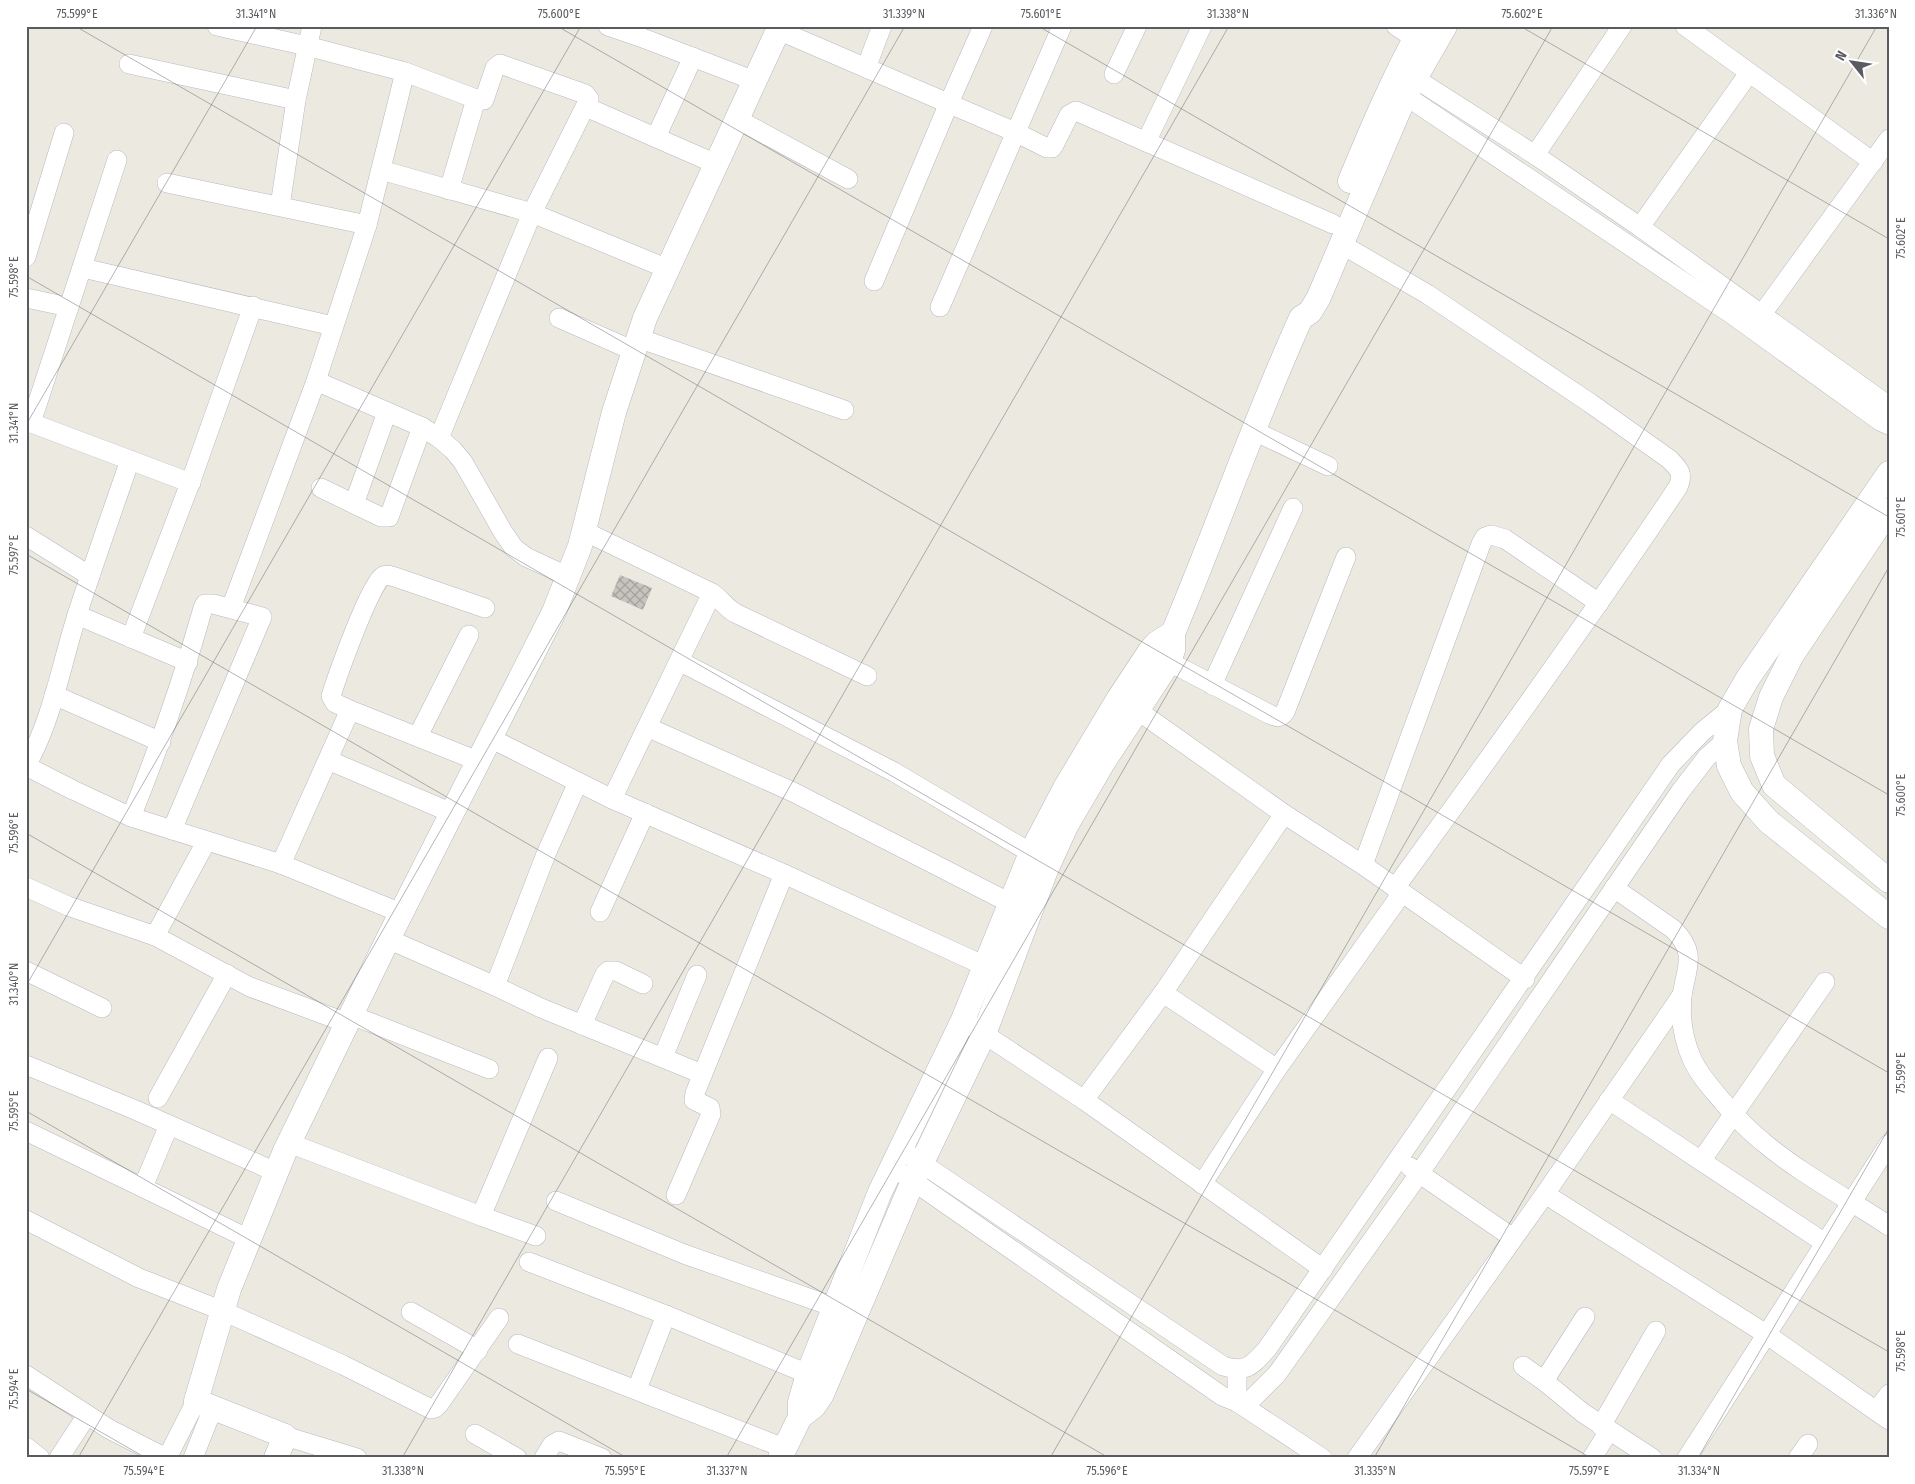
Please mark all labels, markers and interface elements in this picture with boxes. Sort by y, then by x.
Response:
text: 75.599°E [56,7,98,21]
text: 31.341°N [236,7,276,21]
text: 75.600°E [538,7,581,21]
text: 31.339°N [883,7,925,21]
text: 75.601°E [1021,7,1062,21]
text: 31.338°N [1207,7,1249,21]
text: 75.602°E [1501,7,1543,21]
text: 31.336°N [1855,7,1897,21]
north arrow [1828,38,1878,88]
text: N [1832,48,1851,64]
text: 75.602°E [1894,217,1908,259]
text: 75.598°E [7,256,21,298]
text: 31.341°N [7,403,21,443]
text: 75.601°E [1894,496,1908,537]
text: 75.597°E [7,535,21,575]
text: 75.600°E [1894,773,1908,816]
text: 75.596°E [7,812,21,854]
text: 31.340°N [7,963,21,1005]
text: 75.599°E [1894,1052,1908,1094]
text: 75.595°E [7,1090,21,1131]
text: 75.598°E [1894,1330,1908,1372]
text: 75.594°E [7,1368,21,1410]
text: 75.594°E [124,1464,165,1478]
text: 31.338°N [382,1464,424,1478]
text: 75.595°E [605,1464,646,1478]
text: 31.337°N [706,1464,748,1478]
text: 75.596°E [1086,1464,1128,1478]
text: 31.335°N [1354,1464,1396,1478]
text: 75.597°E [1569,1464,1609,1478]
text: 31.334°N [1678,1464,1720,1478]

